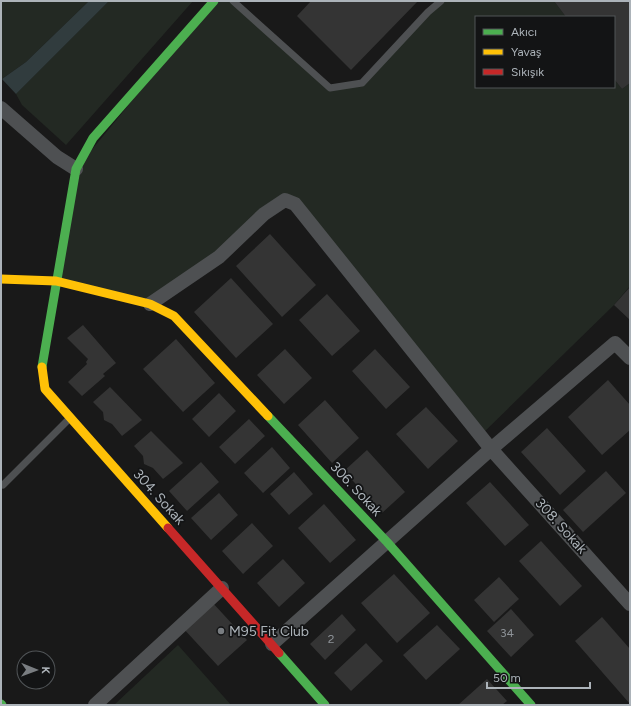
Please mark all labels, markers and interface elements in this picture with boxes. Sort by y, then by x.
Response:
legend [475,16,615,88]
text: Akıcı [511,25,537,39]
text: Yavaş [511,45,542,59]
text: Sıkışık [511,65,544,79]
street label: 306. Sokak [327,458,386,520]
street label: 304. Sokak [130,466,189,528]
street label: 308. Sokak [532,495,590,557]
place label: M95 Fit Club [229,623,309,640]
marker: M95 Fit Club [216,626,226,636]
house number: 34 [500,626,515,640]
house number: 2 [328,632,334,646]
north arrow [16,650,56,690]
scale bar [487,664,590,690]
text: K [39,666,52,675]
text: 50 m [493,671,521,685]

